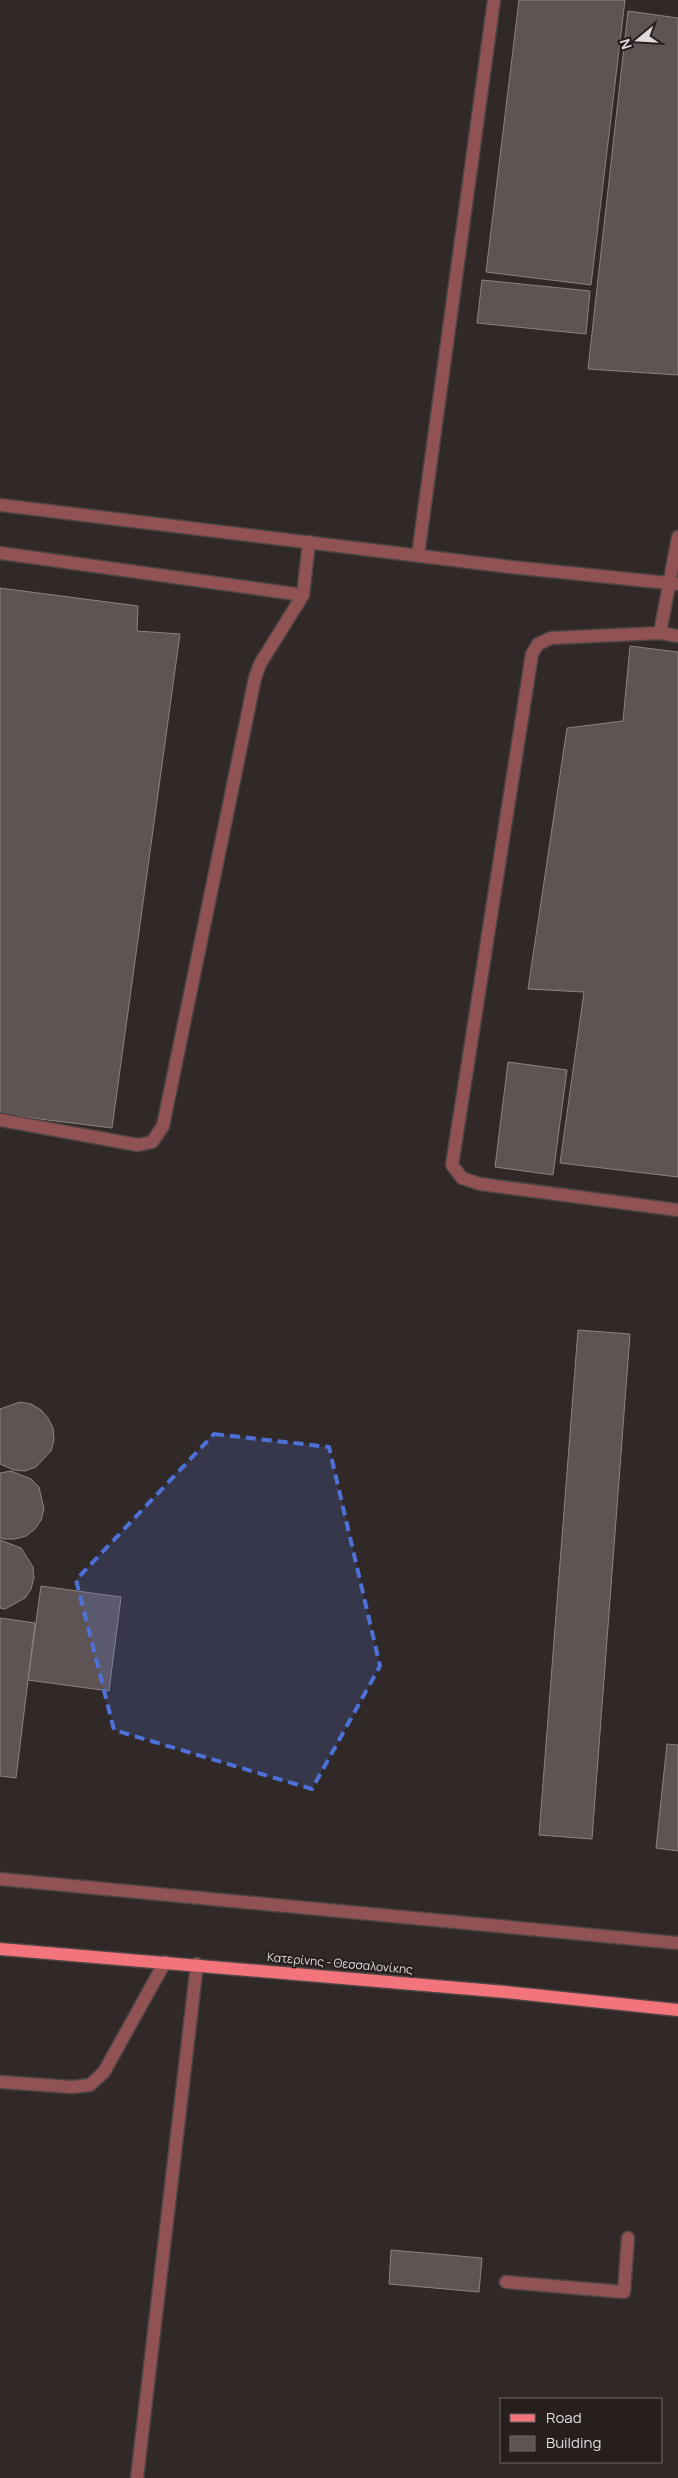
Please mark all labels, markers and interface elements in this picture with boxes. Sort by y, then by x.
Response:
north arrow [613,15,663,65]
text: N [615,36,636,52]
street label: Κατερίνης - Θεσσαλονίκης [266,1948,414,1978]
legend [500,2398,663,2463]
text: Road [546,2407,582,2428]
text: Building [546,2432,601,2453]

